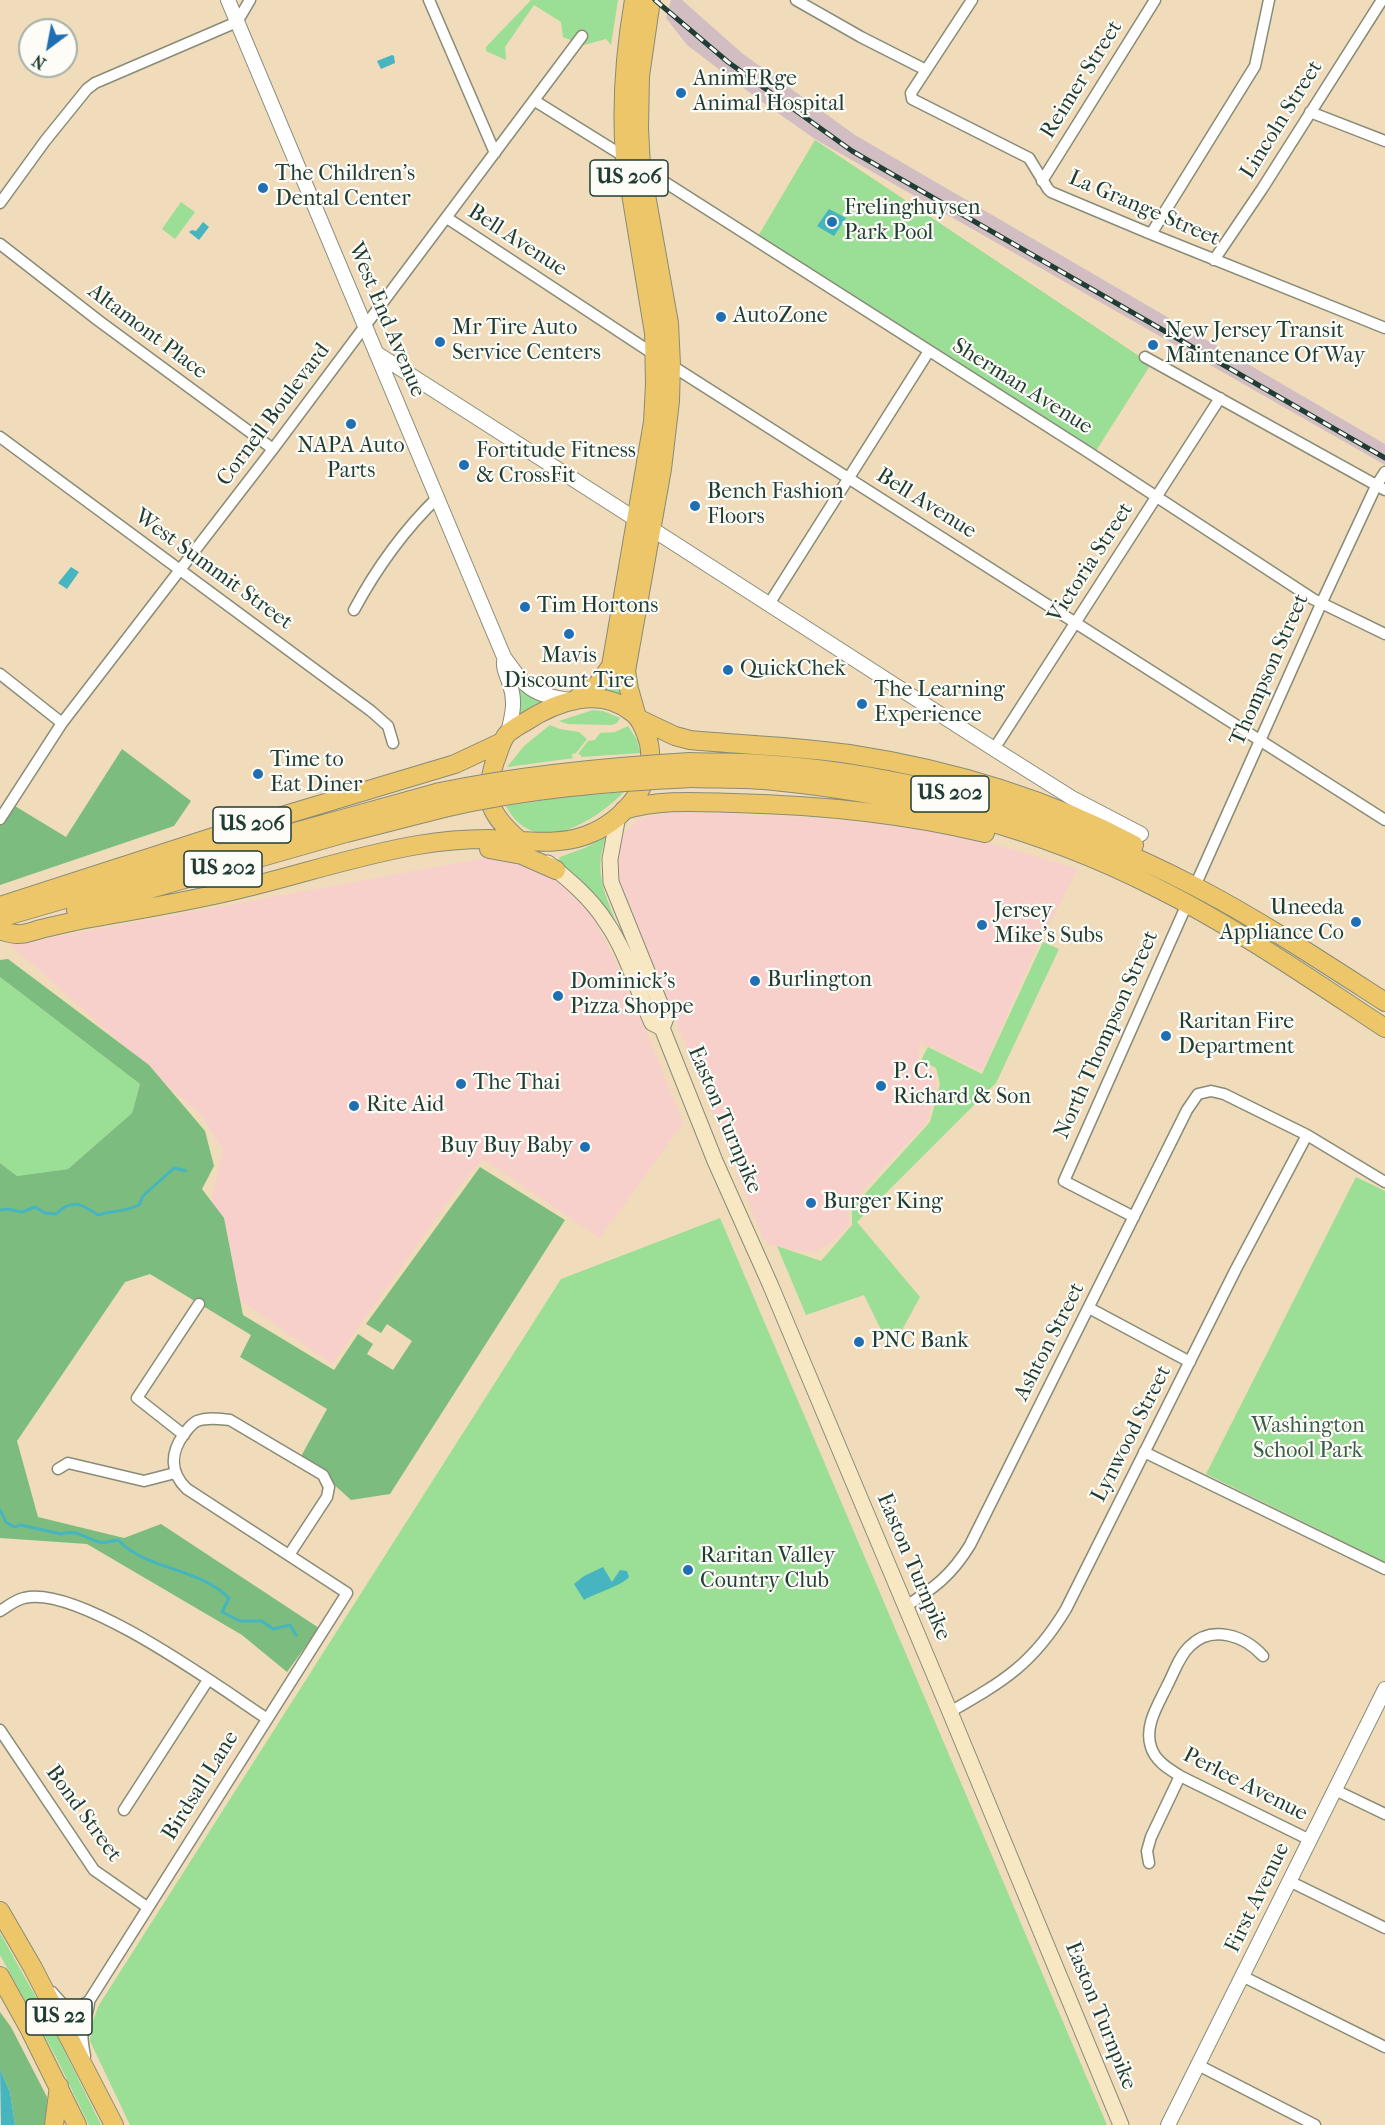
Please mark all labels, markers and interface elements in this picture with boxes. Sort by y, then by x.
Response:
street label: Reimer Street [1035,16,1129,144]
north arrow [18,18,78,78]
text: N [29,51,49,73]
street label: Lincoln Street [1235,56,1329,184]
place label: AnimERge Animal Hospital [693,67,845,118]
marker: AnimERge Animal Hospital [674,86,688,100]
road number: US 206 [590,160,668,196]
place label: The Children's Dental Center [275,162,415,214]
street label: La Grange Street [1065,165,1223,253]
marker: The Children's Dental Center [256,181,270,195]
place label: Frelinghuysen Park Pool [844,196,981,248]
street label: Bell Avenue [462,199,572,283]
marker: Frelinghuysen Park Pool [825,215,839,229]
street label: West End Avenue [342,239,430,401]
street label: Altamont Place [82,279,212,385]
place label: AutoZone [733,304,828,330]
marker: AutoZone [714,310,728,324]
place label: Mr Tire Auto Service Centers [452,316,601,368]
place label: New Jersey Transit Maintenance Of Way [1165,319,1365,370]
street label: Sherman Avenue [947,333,1097,441]
marker: Mr Tire Auto Service Centers [433,335,447,349]
street label: Cornell Boulevard [212,338,336,492]
marker: New Jersey Transit Maintenance Of Way [1146,338,1160,352]
marker: NAPA Auto Parts [344,417,358,431]
place label: NAPA Auto Parts [297,434,405,486]
place label: Fortitude Fitness & CrossFit [476,439,636,490]
marker: Fortitude Fitness & CrossFit [457,458,471,472]
street label: Bell Avenue [871,463,981,545]
place label: Bench Fashion Floors [707,480,844,532]
street label: Victoria Street [1042,498,1140,628]
marker: Bench Fashion Floors [688,499,702,513]
street label: West Summit Street [129,504,297,636]
street label: Thompson Street [1225,590,1315,750]
place label: Tim Hortons [537,594,658,620]
marker: Tim Hortons [518,600,532,614]
marker: Mavis Discount Tire [562,627,576,641]
place label: Mavis Discount Tire [504,644,634,696]
place label: QuickChek [740,657,846,683]
marker: QuickChek [721,663,735,677]
place label: The Learning Experience [874,678,1005,730]
marker: The Learning Experience [855,697,869,711]
place label: Time to Eat Diner [270,748,362,800]
marker: Time to Eat Diner [251,767,265,781]
road number: US 202 [911,776,989,812]
road number: US 206 [213,807,291,843]
road number: US 202 [184,851,262,887]
place label: Uneeda Appliance Co [1219,896,1344,948]
place label: Jersey Mike's Subs [994,899,1103,950]
marker: Uneeda Appliance Co [1349,915,1363,929]
marker: Jersey Mike's Subs [975,918,989,932]
street label: North Thompson Street [1049,927,1165,1143]
place label: Burlington [767,968,872,994]
place label: Dominick's Pizza Shoppe [570,970,694,1022]
marker: Burlington [748,974,762,988]
marker: Dominick's Pizza Shoppe [551,989,565,1003]
place label: Raritan Fire Department [1178,1010,1295,1062]
marker: Raritan Fire Department [1159,1029,1173,1043]
street label: Easton Turnpike [681,1042,767,1198]
place label: P. C. Richard & Son [893,1060,1031,1112]
place label: The Thai [473,1071,560,1097]
marker: The Thai [454,1077,468,1091]
marker: P. C. Richard & Son [874,1079,888,1093]
place label: Rite Aid [366,1093,444,1119]
marker: Rite Aid [347,1099,361,1113]
place label: Buy Buy Baby [440,1134,573,1160]
marker: Buy Buy Baby [578,1140,592,1154]
place label: Burger King [823,1190,943,1216]
marker: Burger King [804,1196,818,1210]
street label: Ashton Street [1009,1279,1091,1405]
place label: PNC Bank [871,1329,969,1355]
marker: PNC Bank [852,1335,866,1349]
street label: Lynwood Street [1086,1361,1178,1507]
park label: Washington School Park [1251,1414,1365,1466]
street label: Easton Turnpike [870,1489,956,1645]
place label: Raritan Valley Country Club [700,1544,835,1596]
marker: Raritan Valley Country Club [681,1563,695,1577]
street label: Birdsall Lane [157,1726,245,1846]
street label: Perlee Avenue [1178,1742,1312,1828]
street label: Bond Street [39,1761,127,1867]
street label: First Avenue [1220,1839,1296,1957]
street label: Easton Turnpike [1058,1938,1142,2094]
road number: US 22 [26,1999,92,2035]

